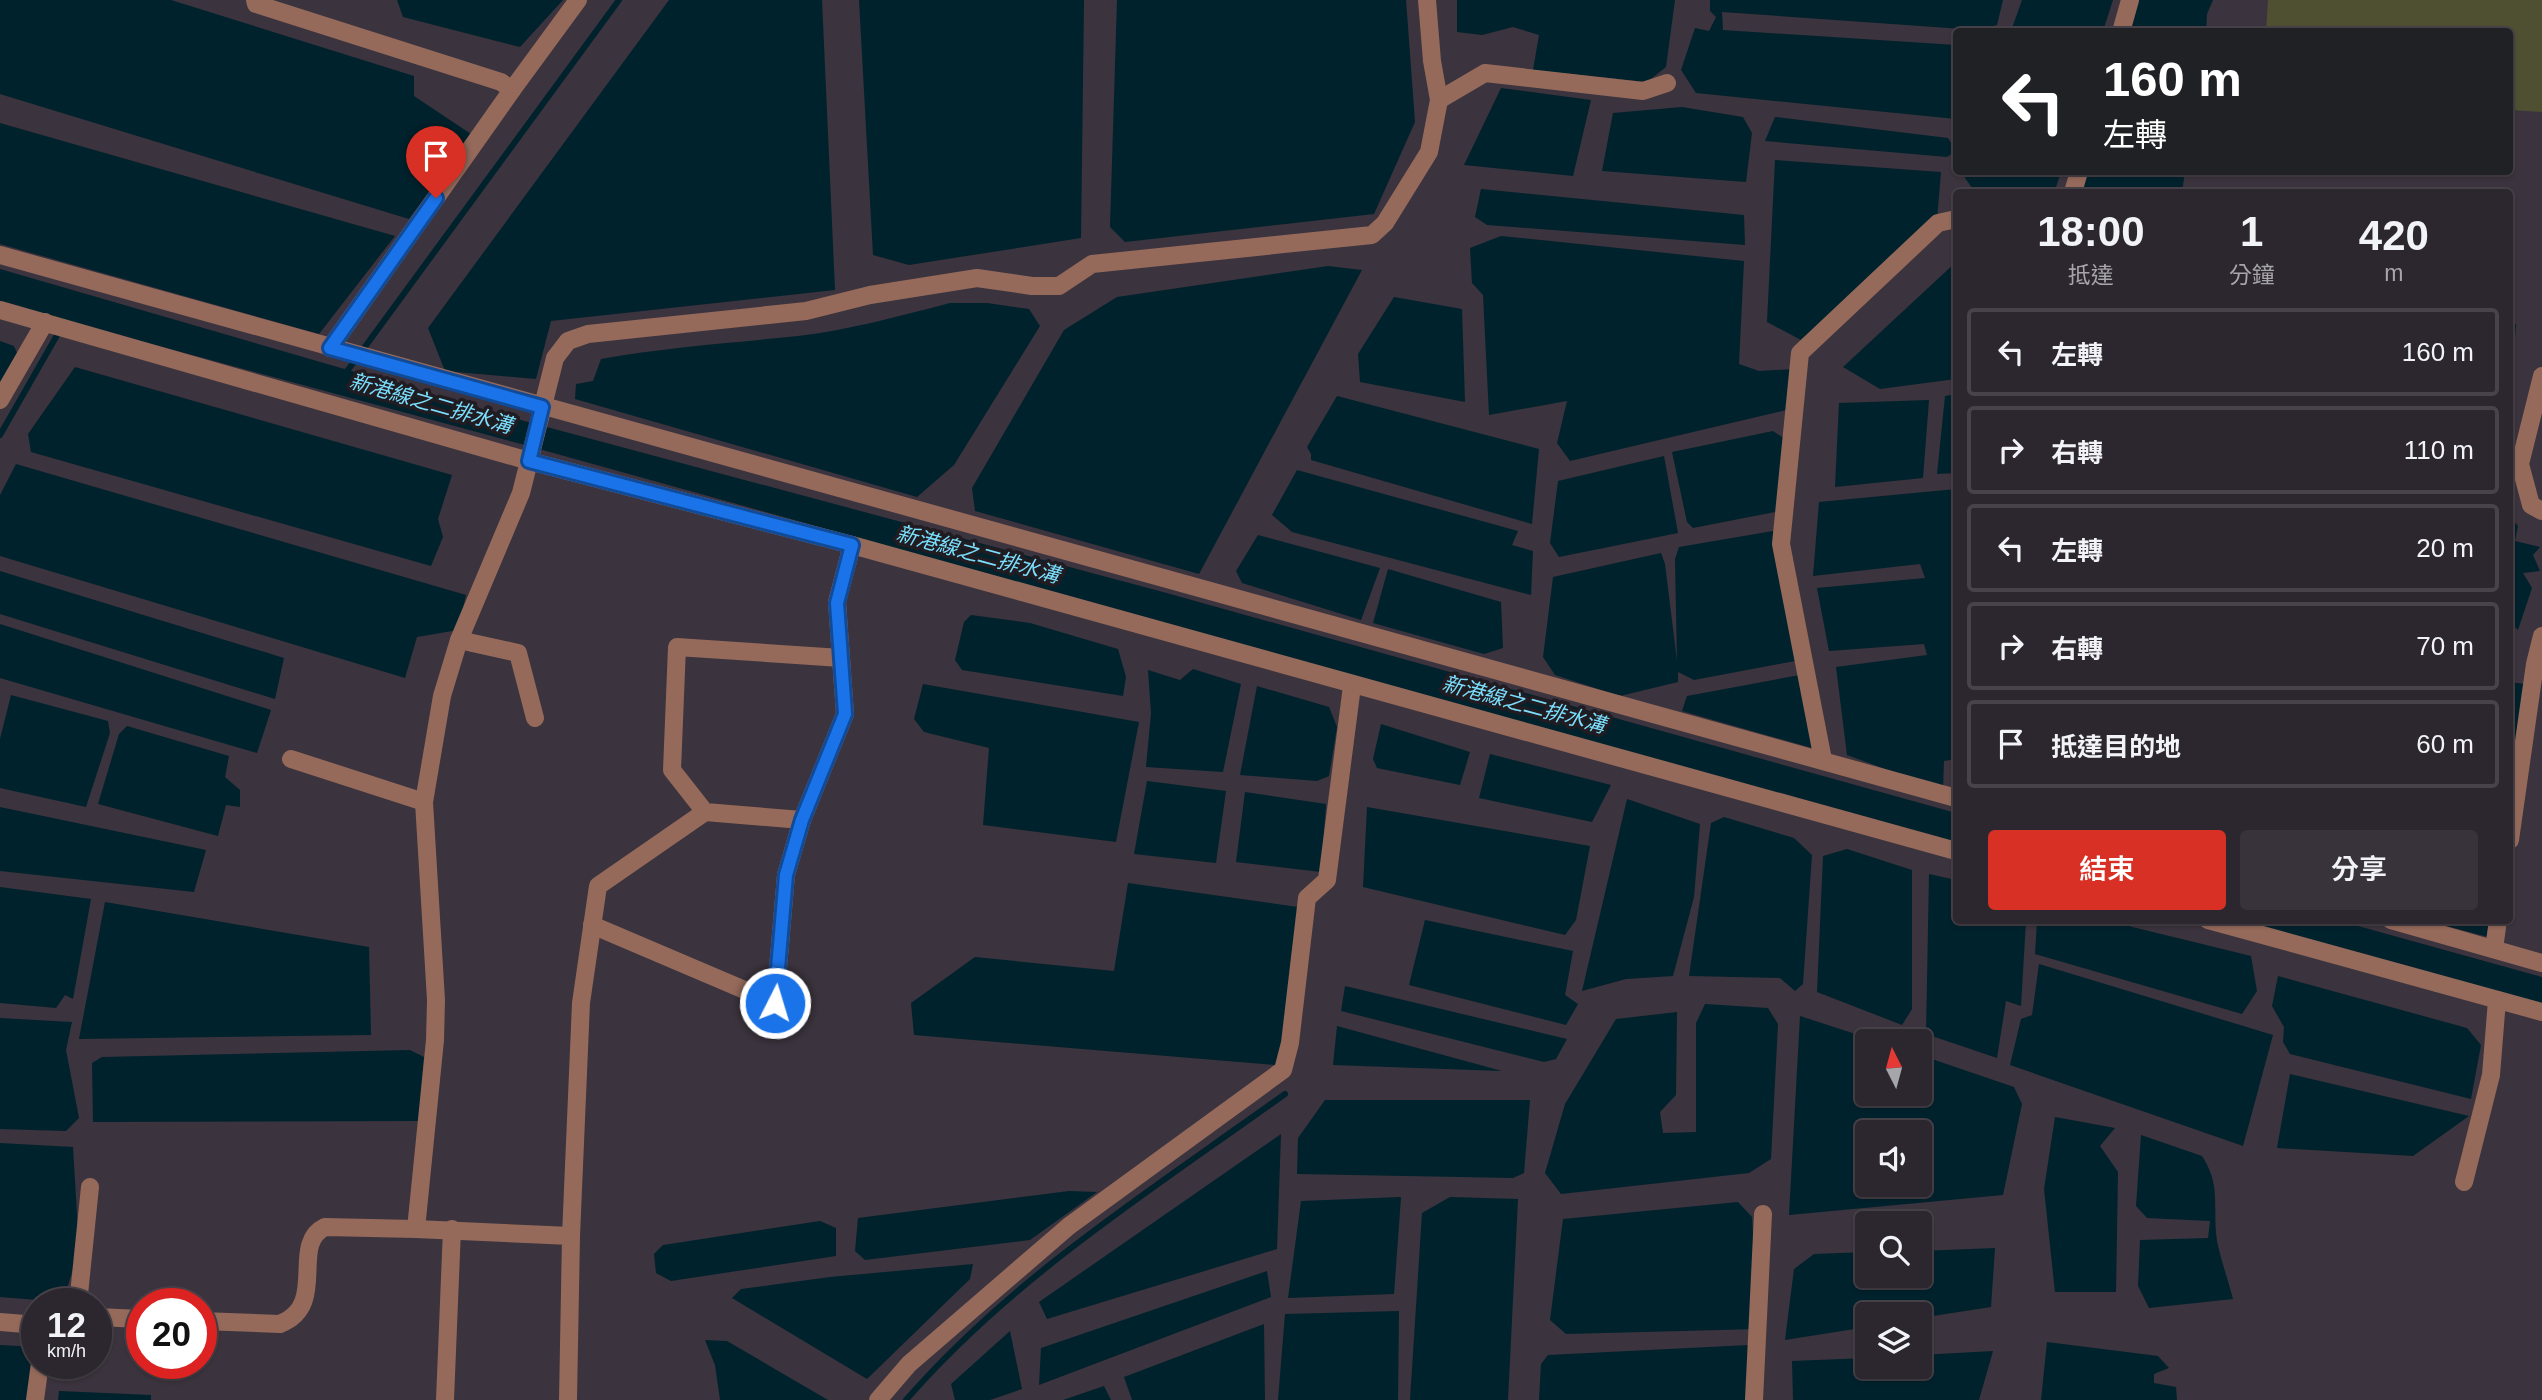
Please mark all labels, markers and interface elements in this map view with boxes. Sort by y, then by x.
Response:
text: 160 m [2103,52,2242,106]
icon: left [1988,56,2079,147]
text: 左轉 [2103,117,2167,153]
pin [406,126,466,198]
icon: arrive [417,137,455,175]
text: 18:00 [2037,208,2145,255]
text: 1 [2240,208,2263,255]
text: 420 [2359,212,2429,259]
text: m [2384,260,2403,286]
text: 抵達 [2068,262,2114,288]
text: 分鐘 [2229,262,2275,288]
icon: left [1992,333,2030,371]
text: 160 m [2402,337,2474,367]
text: 左轉 [2051,340,2103,370]
water label: 新港線之二排水溝 [347,369,518,438]
icon: right [1992,431,2030,469]
text: 110 m [2404,435,2474,465]
text: 右轉 [2051,438,2103,468]
water label: 新港線之二排水溝 [894,521,1065,588]
icon: left [1992,529,2030,567]
text: 20 m [2416,533,2474,563]
text: 左轉 [2051,536,2103,566]
icon: right [1992,627,2030,665]
text: 70 m [2416,631,2474,661]
text: 右轉 [2051,634,2103,664]
water label: 新港線之二排水溝 [1440,671,1611,738]
icon: arrive [1992,725,2030,763]
text: 60 m [2416,729,2474,759]
text: 抵達目的地 [2051,732,2181,762]
button: 結束 [1988,830,2226,910]
button: 分享 [2240,830,2478,910]
position arrow [738,966,812,1040]
north arrow [1855,1029,1932,1106]
map controls [1855,1029,1932,1379]
button: sound [1855,1120,1932,1197]
button: search [1855,1211,1932,1288]
speed limit sign: 20 [126,1288,217,1379]
button: layers [1855,1302,1932,1379]
text: 12 [47,1305,86,1344]
text: km/h [47,1341,86,1361]

